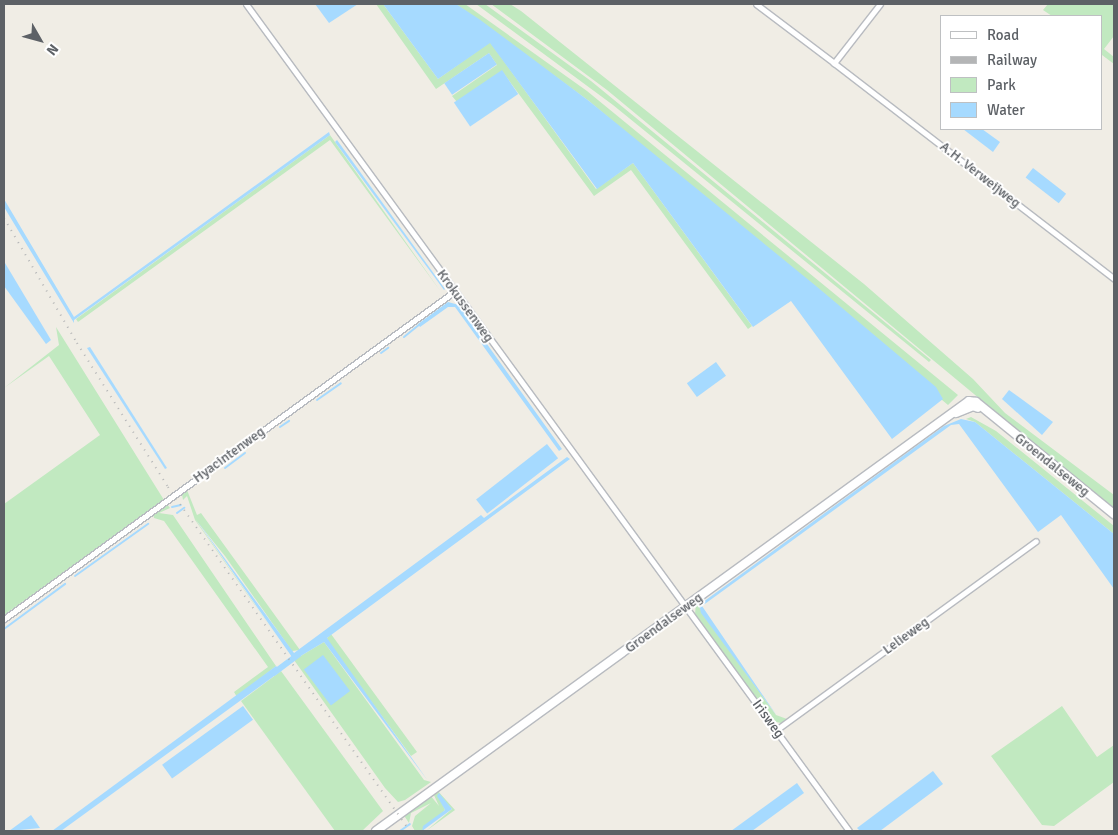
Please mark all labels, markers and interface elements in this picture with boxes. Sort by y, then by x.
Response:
north arrow [15,15,65,65]
legend [940,15,1103,130]
text: Road [987,26,1019,44]
text: N [43,40,62,59]
text: Railway [987,51,1037,69]
text: Park [987,76,1016,94]
text: Water [987,101,1025,119]
street label: A.H. Verweijweg [936,138,1024,212]
street label: Krokussenweg [433,266,497,346]
street label: Hyacintenweg [190,423,268,487]
street label: Groendalseweg [1011,430,1093,500]
street label: Groendalseweg [622,589,706,657]
street label: Lelieweg [880,614,932,658]
street label: Irisweg [748,696,788,742]

